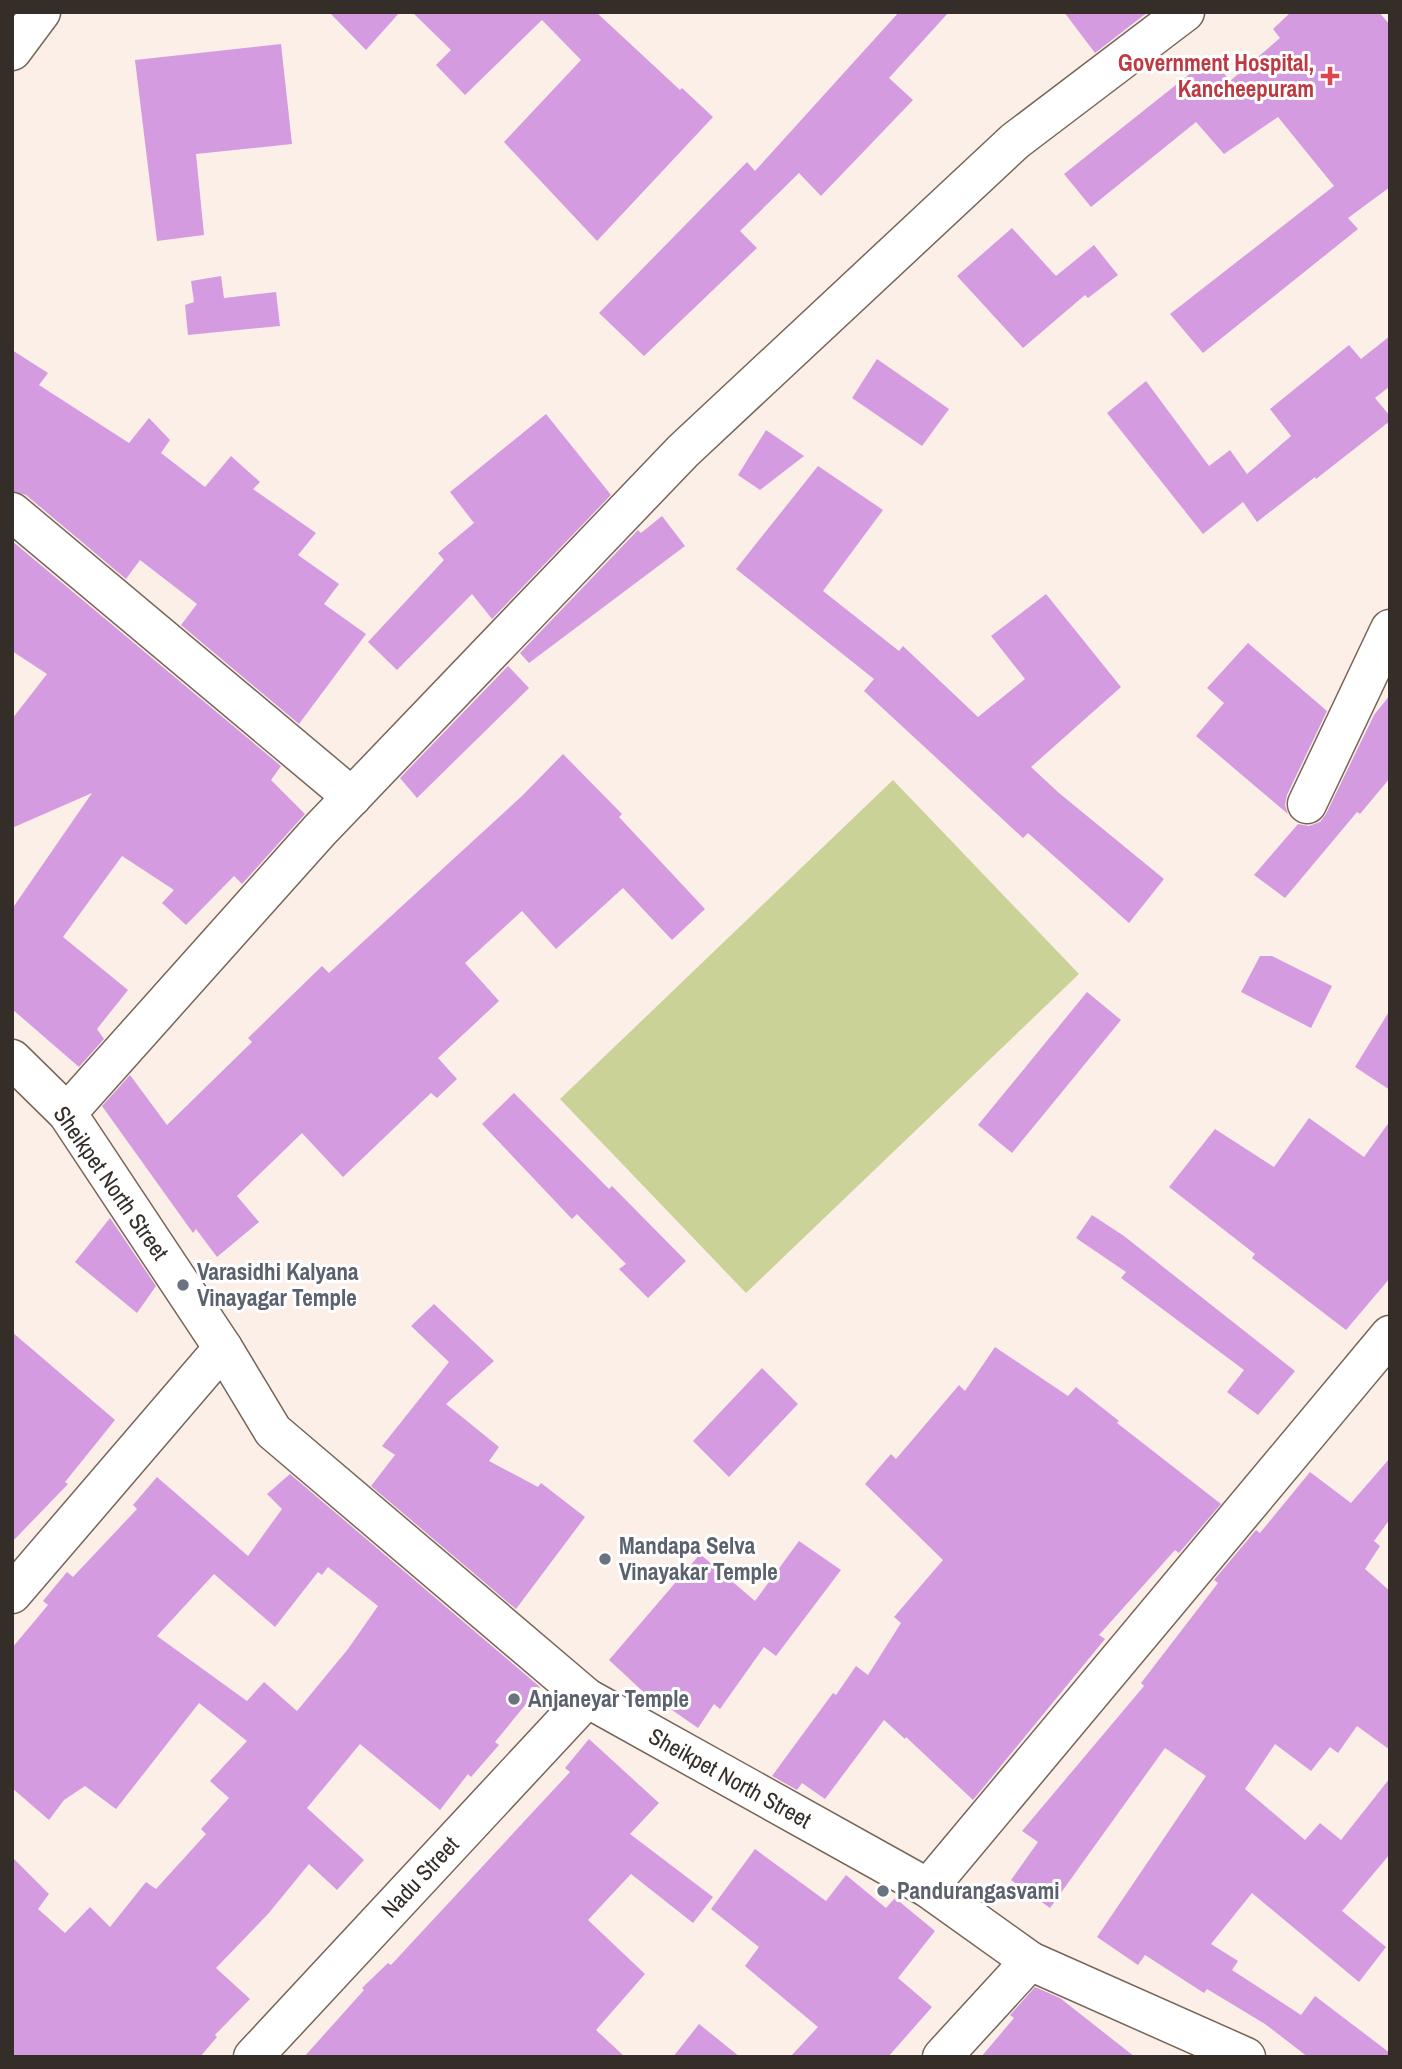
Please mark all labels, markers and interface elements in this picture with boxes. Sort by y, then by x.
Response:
place label: Government Hospital, Kancheepuram [1118,47,1314,104]
marker: Government Hospital, Kancheepuram [1320,66,1340,86]
street label: Sheikpet North Street [47,1100,176,1266]
place label: Varasidhi Kalyana Vinayagar Temple [197,1256,359,1313]
marker: Varasidhi Kalyana Vinayagar Temple [175,1277,191,1293]
place label: Mandapa Selva Vinayakar Temple [619,1530,778,1587]
marker: Mandapa Selva Vinayakar Temple [597,1551,613,1567]
place label: Anjaneyar Temple [528,1683,689,1714]
marker: Anjaneyar Temple [506,1691,522,1707]
street label: Sheikpet North Street [643,1720,817,1835]
street label: Nadu Street [374,1829,465,1924]
place label: Pandurangasvami [897,1875,1059,1906]
marker: Pandurangasvami [875,1883,891,1899]

